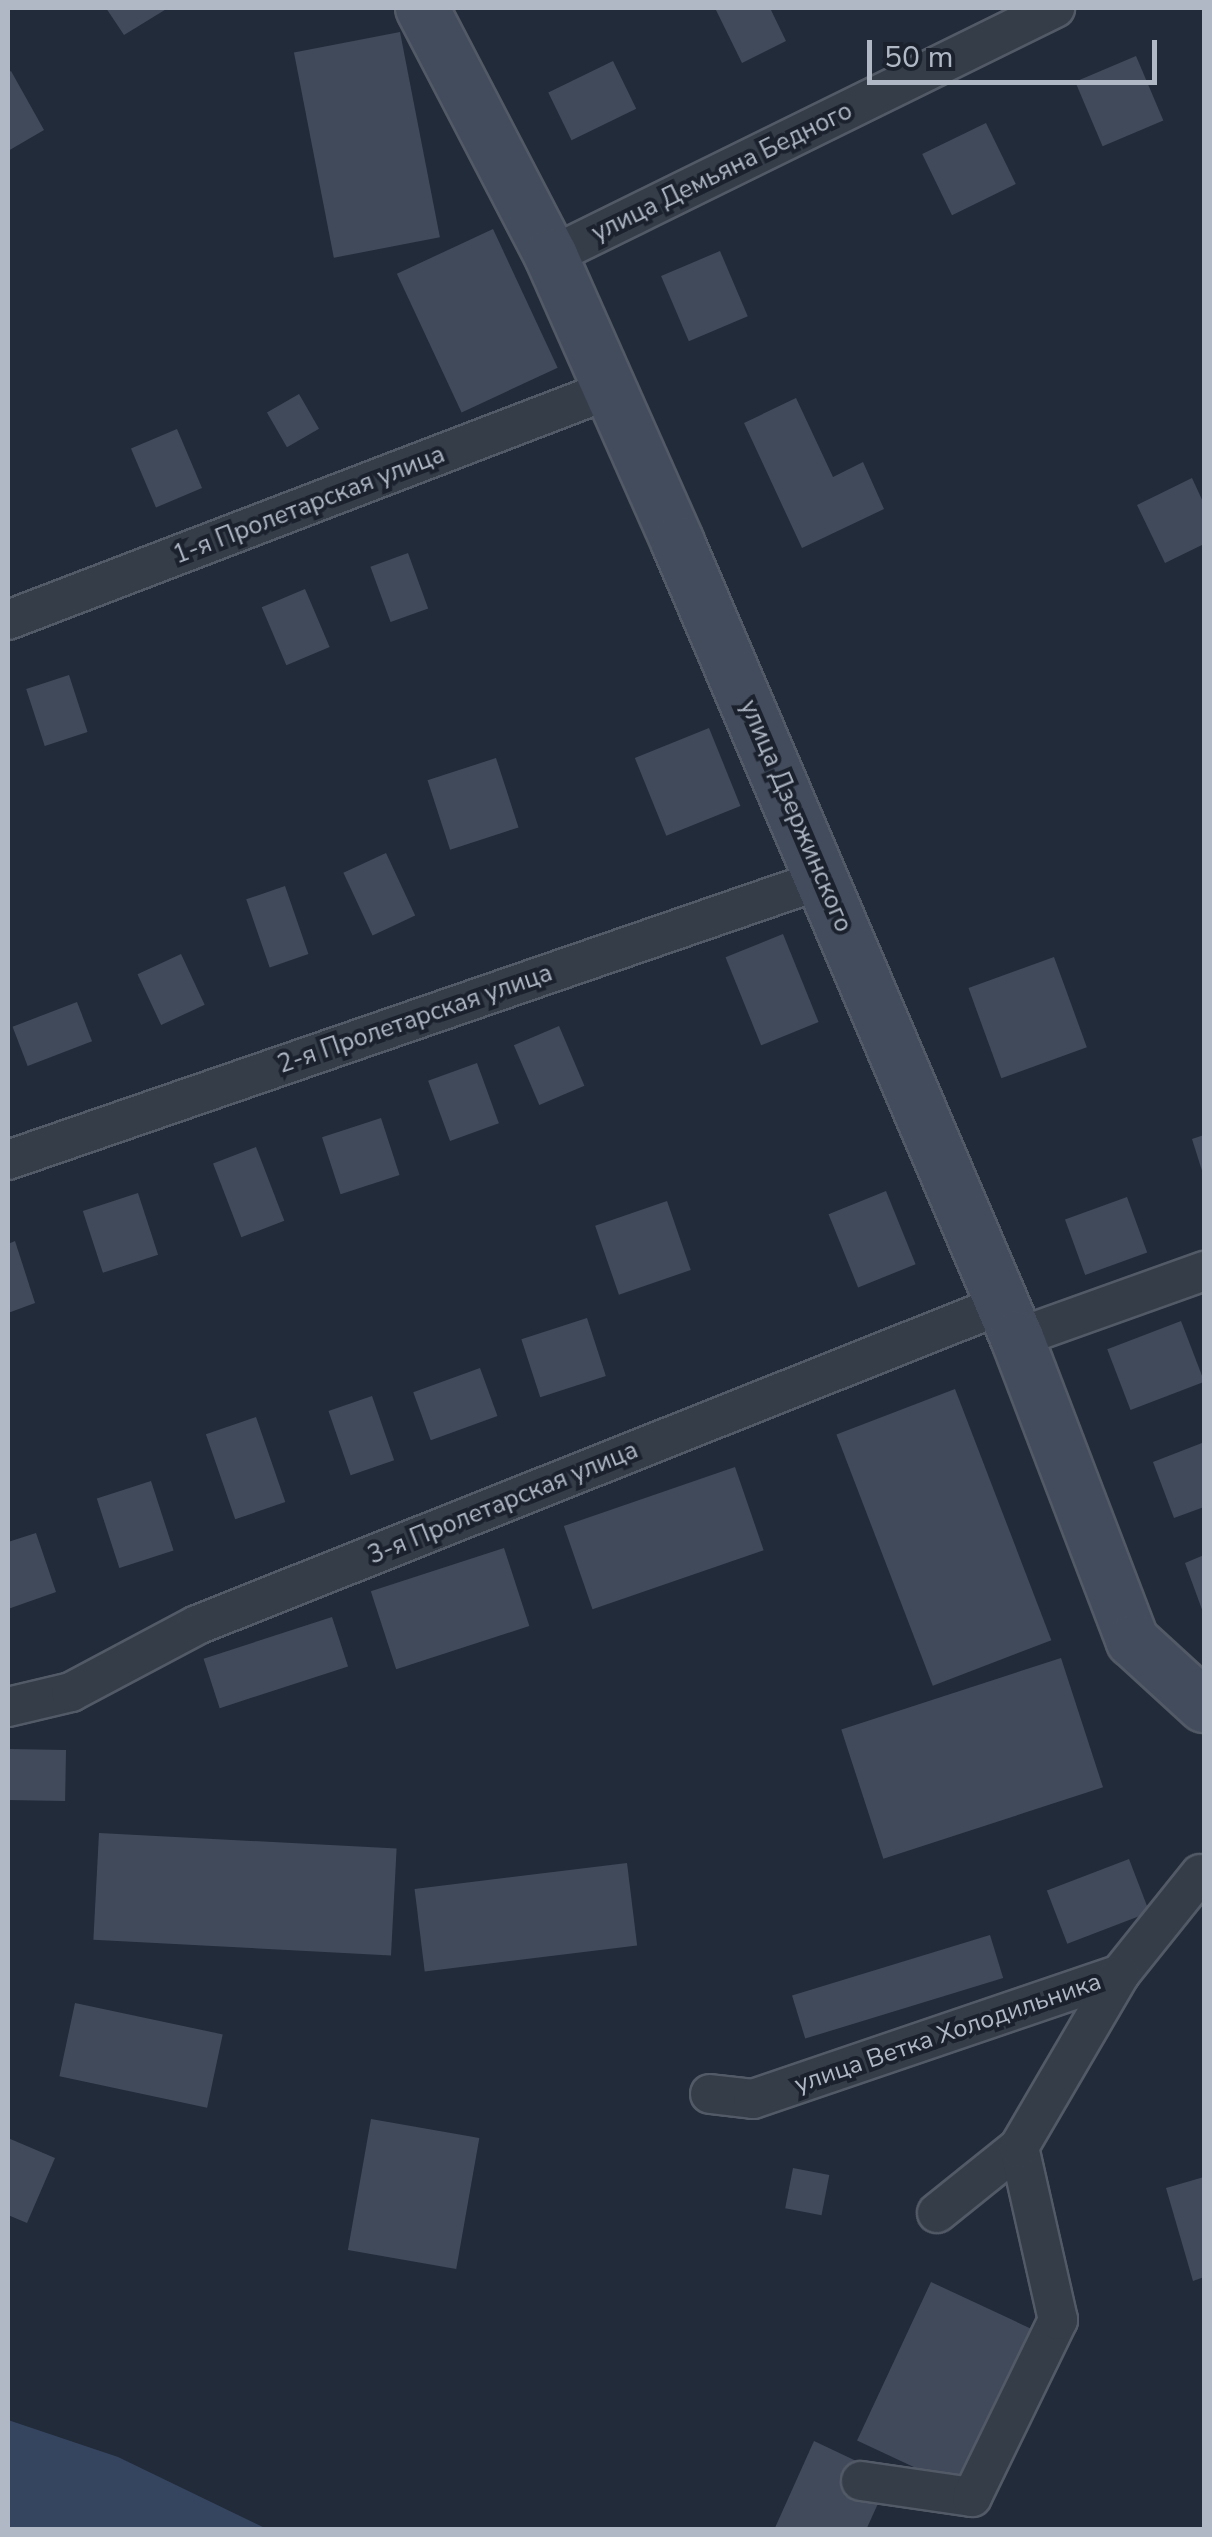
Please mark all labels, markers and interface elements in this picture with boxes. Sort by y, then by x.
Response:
scale bar [872,20,1162,82]
text: 50 m [884,37,953,78]
street label: улица Демьяна Бедного [587,96,857,248]
street label: 1-я Пролетарская улица [169,439,449,571]
street label: улица Дзержинского [733,695,859,937]
street label: 2-я Пролетарская улица [274,958,556,1080]
street label: 3-я Пролетарская улица [364,1435,642,1571]
street label: улица Ветка Холодильника [791,1966,1105,2100]

